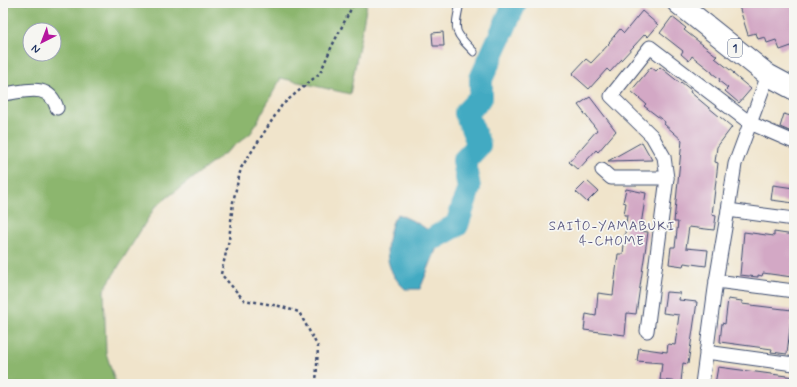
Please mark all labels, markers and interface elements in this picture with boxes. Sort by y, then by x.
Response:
north arrow [22,22,62,62]
road number: 1 [728,39,742,57]
text: N [29,41,43,56]
district label: SAITO-YAMABUKI 4-CHOME [549,218,675,250]

